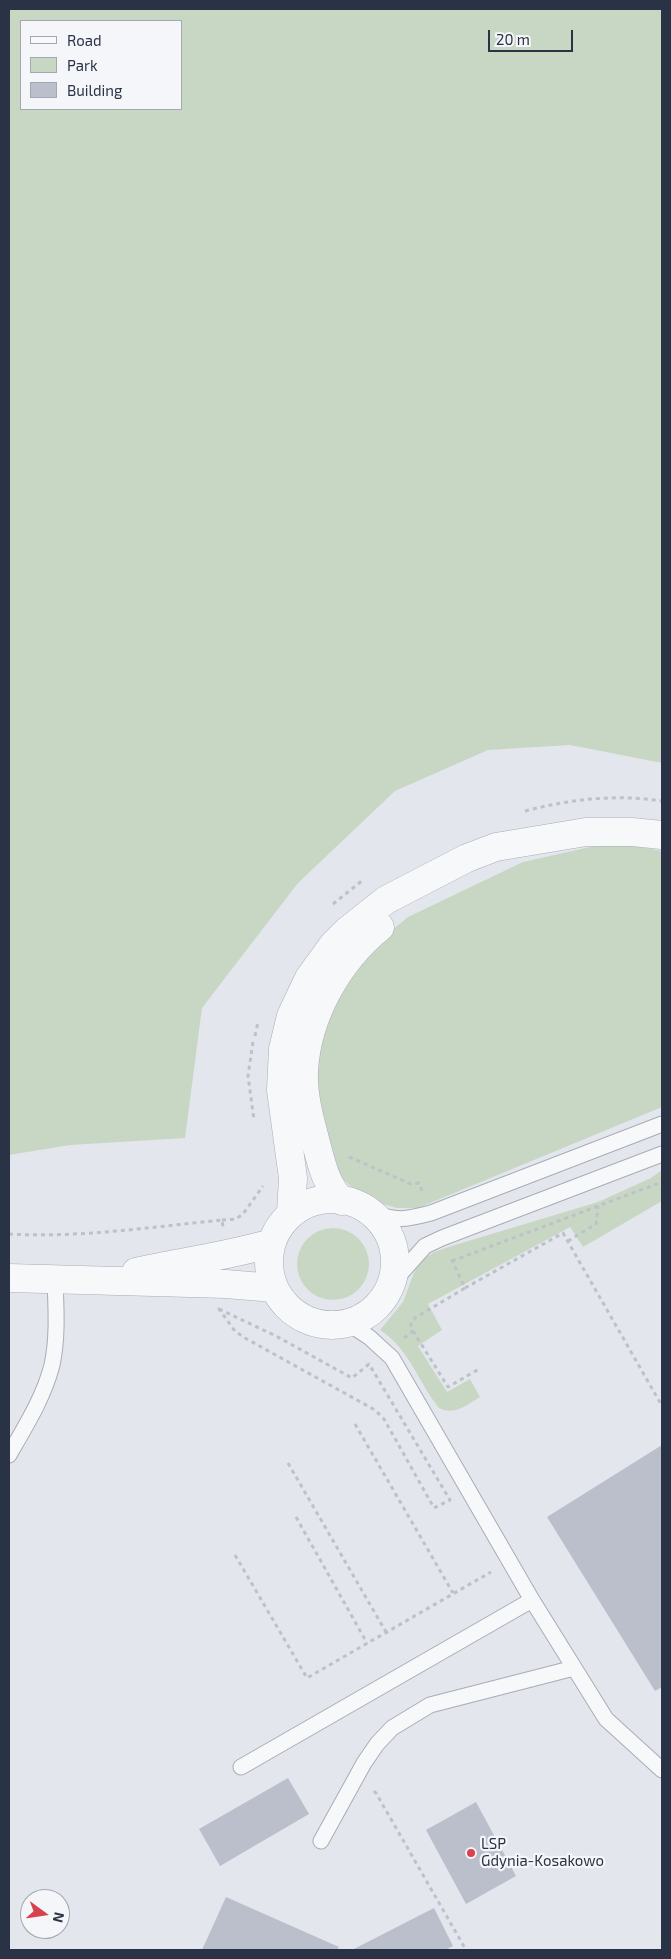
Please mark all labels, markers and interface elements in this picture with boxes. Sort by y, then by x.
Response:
legend [20,20,182,110]
scale bar [491,20,576,52]
text: 20 m [496,30,530,48]
text: Road [67,31,102,49]
text: Park [67,56,98,74]
text: Building [67,81,122,99]
place label: LSP Gdynia-Kosakowo [481,1835,604,1870]
marker: LSP Gdynia-Kosakowo [465,1847,477,1859]
north arrow [20,1889,70,1939]
text: N [50,1911,69,1924]

